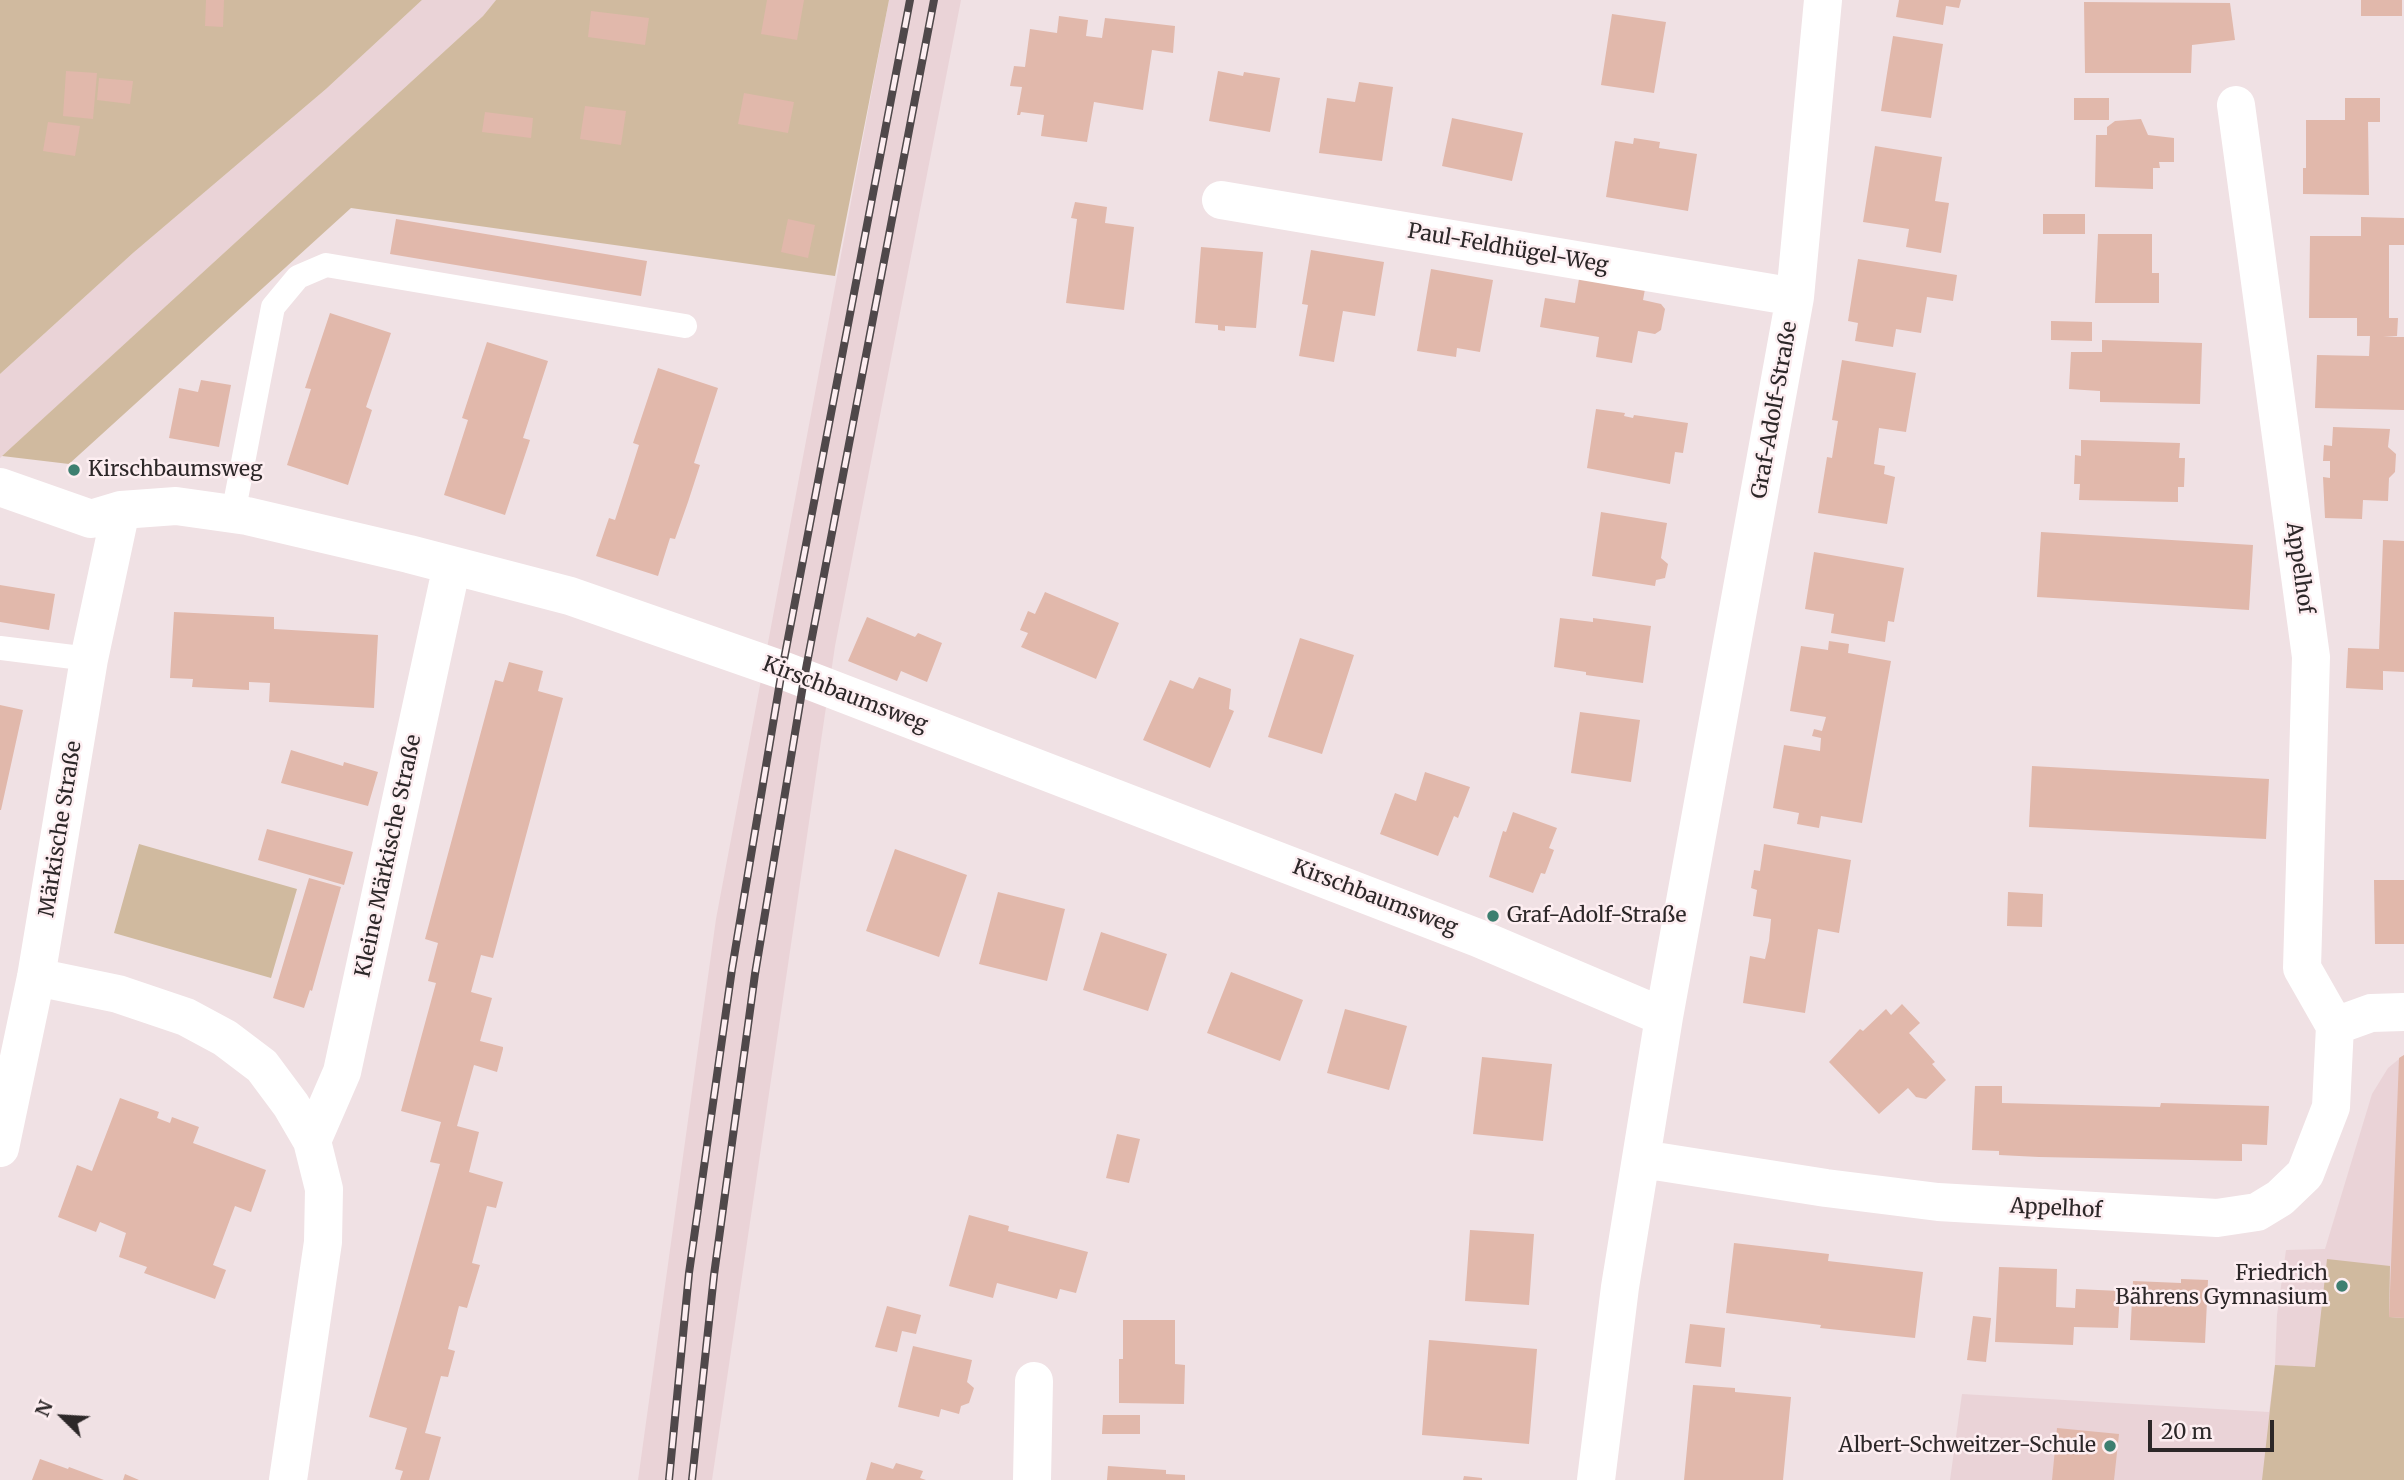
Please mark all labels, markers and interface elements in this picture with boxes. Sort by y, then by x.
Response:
street label: Paul-Feldhügel-Weg [1406,219,1610,279]
street label: Graf-Adolf-Straße [1747,319,1803,501]
place label: Kirschbaumsweg [88,457,263,483]
marker: Kirschbaumsweg [66,462,82,478]
street label: Appelhof [2280,521,2318,615]
street label: Kirschbaumsweg [759,652,931,738]
street label: Kleine Märkische Straße [351,732,427,980]
street label: Märkische Straße [35,739,87,919]
street label: Kirschbaumsweg [1289,855,1461,941]
place label: Graf-Adolf-Straße [1507,903,1686,929]
marker: Graf-Adolf-Straße [1485,908,1501,924]
street label: Appelhof [2009,1194,2103,1224]
place label: Friedrich Bährens Gymnasium [2115,1261,2328,1311]
marker: Friedrich Bährens Gymnasium [2334,1278,2350,1294]
north arrow [28,1382,98,1452]
text: N [30,1397,58,1420]
scale bar [2152,1406,2278,1450]
text: 20 m [2161,1418,2212,1445]
place label: Albert-Schweitzer-Schule [1839,1433,2096,1459]
marker: Albert-Schweitzer-Schule [2102,1438,2118,1454]

